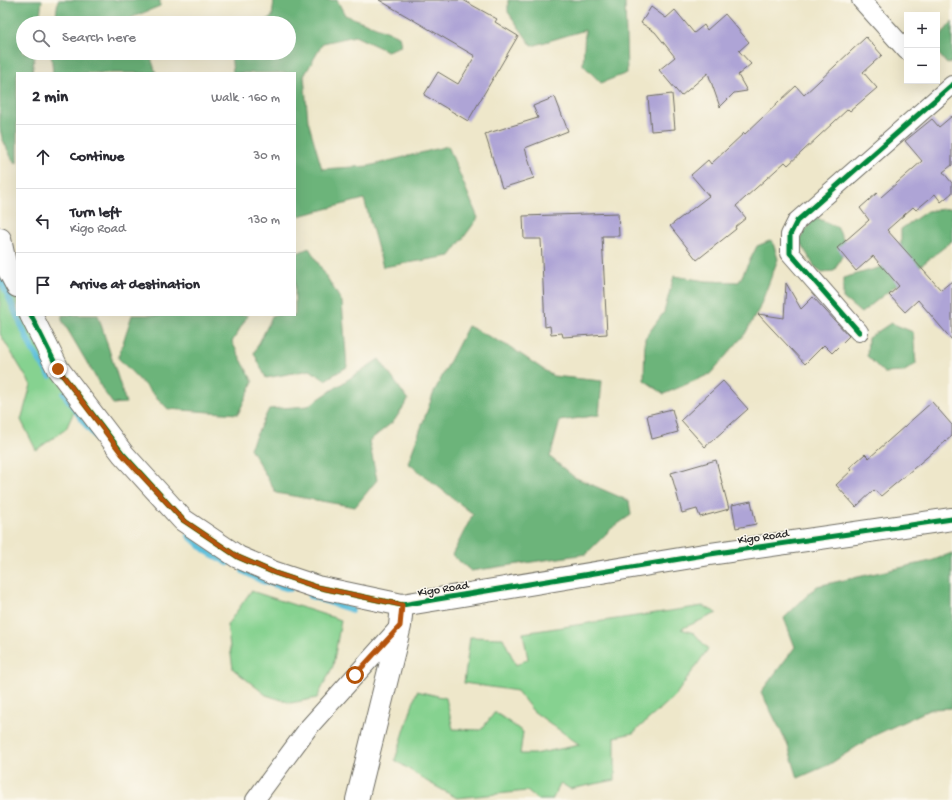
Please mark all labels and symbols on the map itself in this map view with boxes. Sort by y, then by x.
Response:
route end [49,360,67,378]
street label: Kigo Road [737,527,791,548]
street label: Kigo Road [417,579,471,601]
route start [346,666,364,684]

